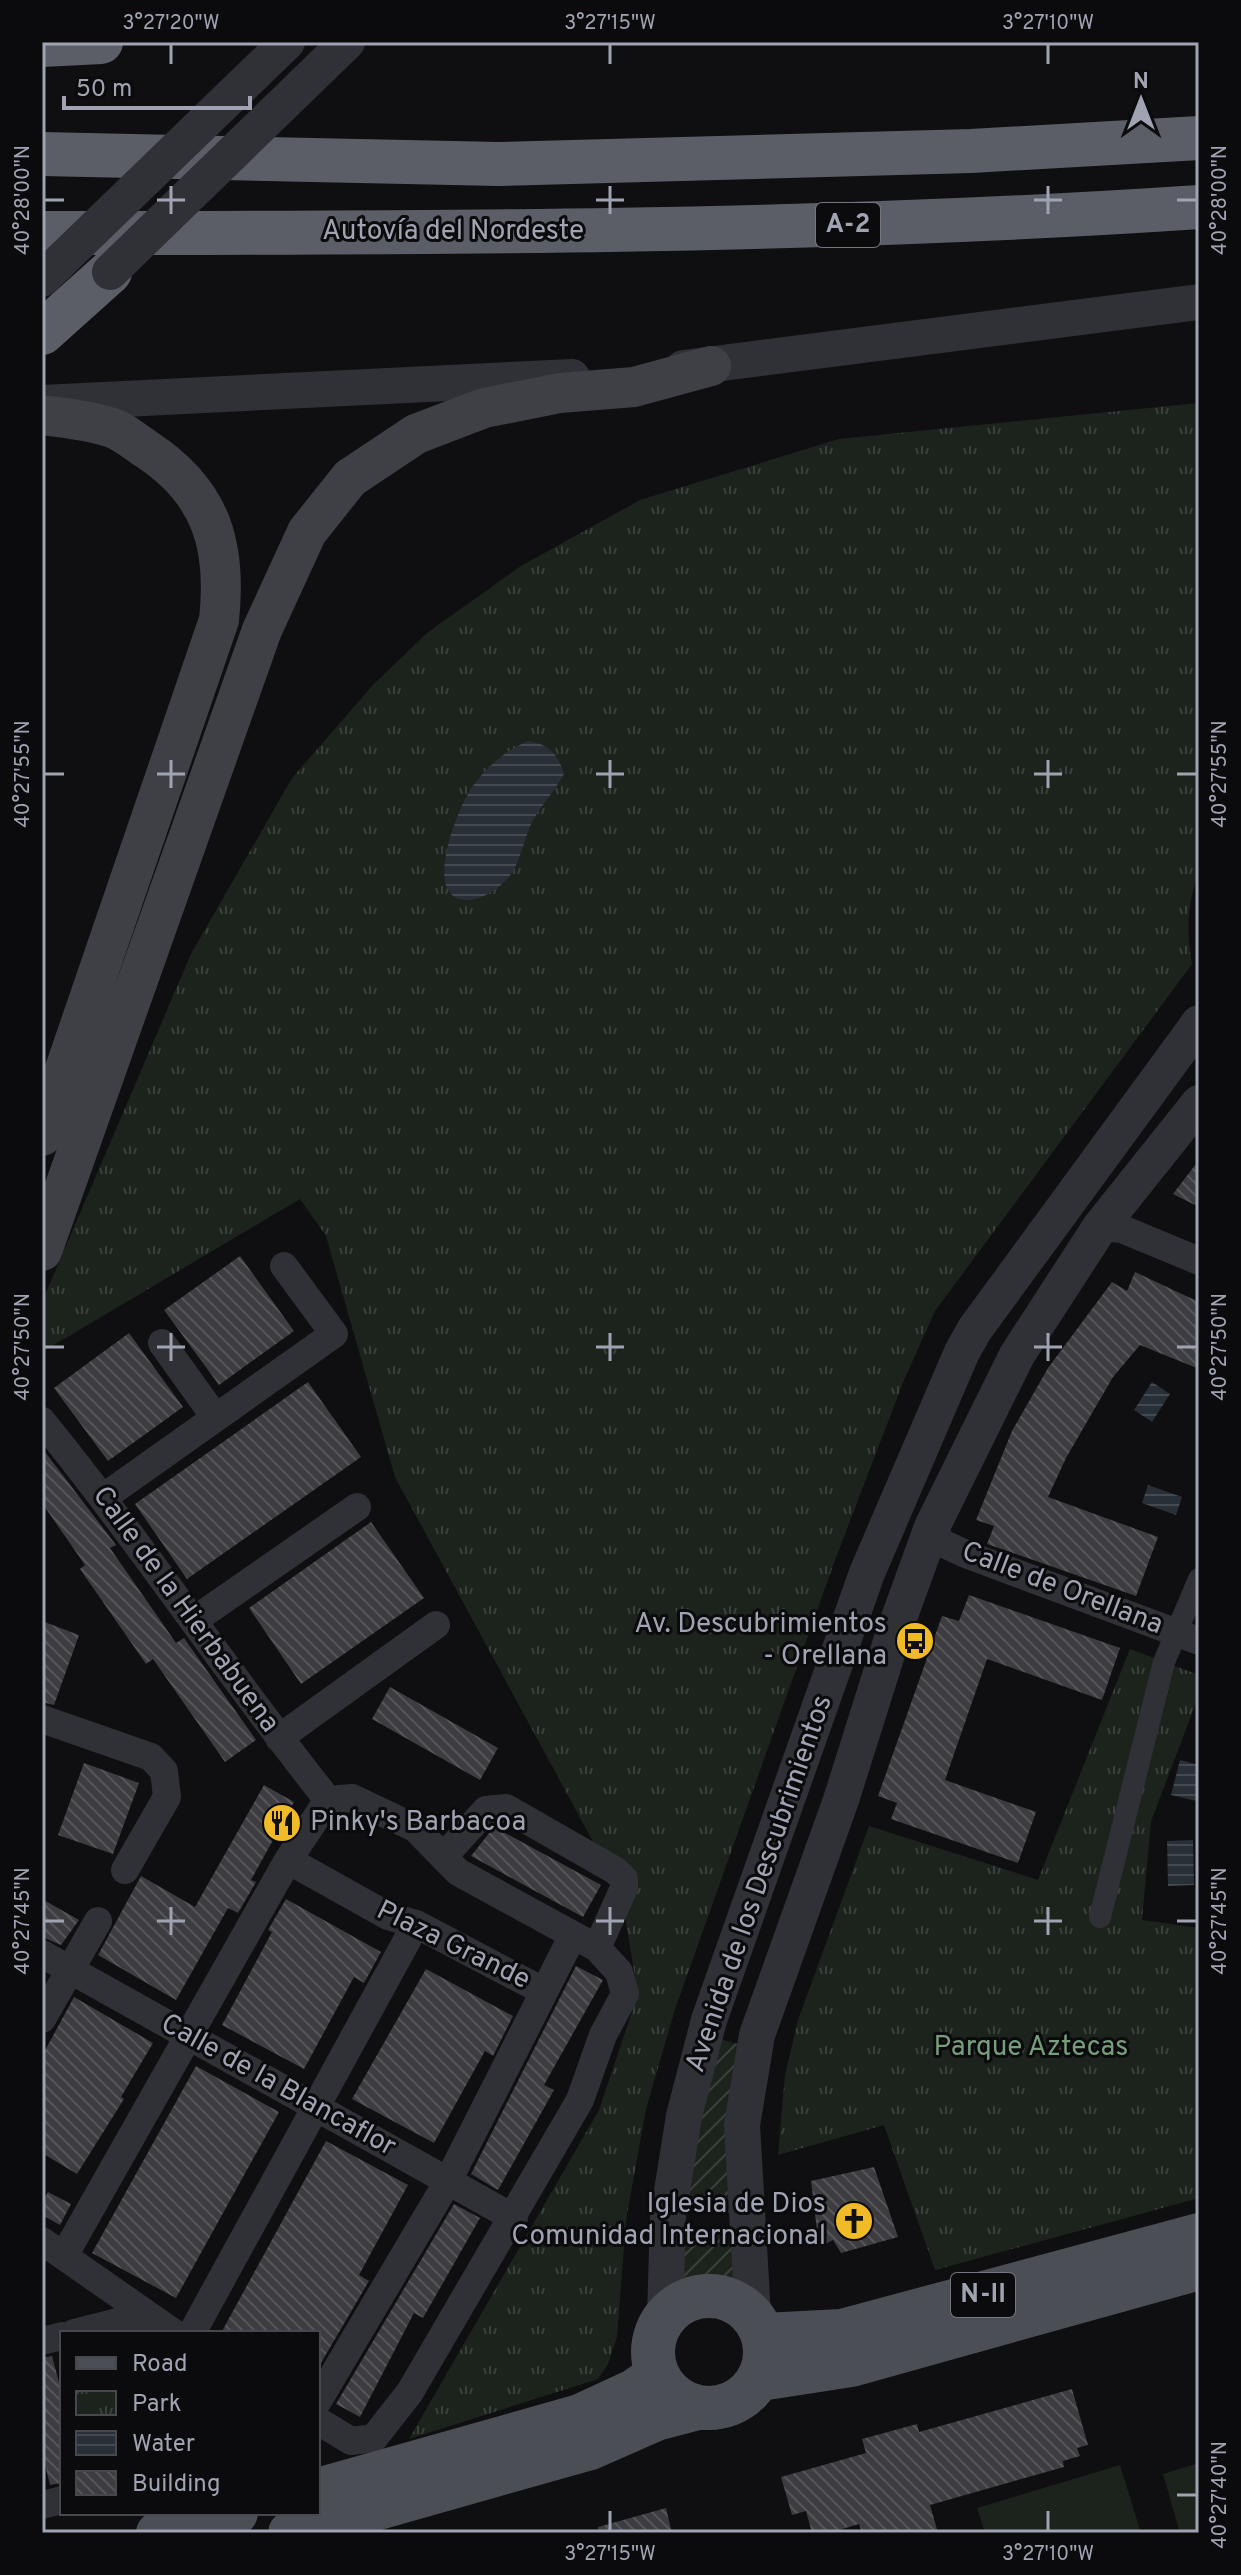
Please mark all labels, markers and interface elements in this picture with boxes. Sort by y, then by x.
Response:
text: 3°27'20"W [123,11,219,37]
text: 3°27'15"W [564,11,656,37]
text: 3°27'10"W [1002,11,1094,37]
scale bar [64,60,250,110]
north arrow [1101,60,1181,140]
text: N [1133,69,1149,96]
text: 50 m [76,75,132,105]
text: 40°28'00"N [11,145,37,255]
text: 40°28'00"N [1208,145,1234,255]
road number: A-2 [816,203,880,247]
street label: Autovía del Nordeste [322,214,584,250]
text: 40°27'55"N [11,720,37,828]
text: 40°27'55"N [1208,720,1234,828]
text: 40°27'50"N [11,1293,37,1401]
text: 40°27'50"N [1208,1293,1234,1401]
street label: Calle de la Hierbabuena [83,1480,287,1740]
street label: Calle de Orellana [956,1534,1168,1644]
place label: Av. Descubrimientos - Orellana [634,1607,887,1675]
bus stop icon: Av. Descubrimientos - Orellana [894,1620,936,1662]
street label: Avenida de los Descubrimientos [678,1691,842,2077]
restaurant icon: Pinky's Barbacoa [261,1802,303,1844]
place label: Pinky's Barbacoa [310,1805,526,1841]
text: 40°27'45"N [11,1867,37,1975]
text: 40°27'45"N [1208,1867,1234,1975]
street label: Plaza Grande [370,1893,536,1999]
street label: Calle de la Blancaflor [154,2006,402,2166]
park label: Parque Aztecas [934,2030,1128,2066]
place label: Iglesia de Dios Comunidad Internacional [511,2187,826,2255]
church icon: Iglesia de Dios Comunidad Internacional [833,2200,875,2242]
road number: N-II [951,2273,1015,2317]
legend [60,2331,320,2515]
text: Road [132,2350,188,2380]
text: Park [132,2390,182,2420]
text: Water [132,2430,195,2460]
text: 40°27'40"N [1208,2441,1234,2549]
text: Building [132,2470,221,2500]
text: 3°27'15"W [564,2542,656,2568]
text: 3°27'10"W [1002,2542,1094,2568]

